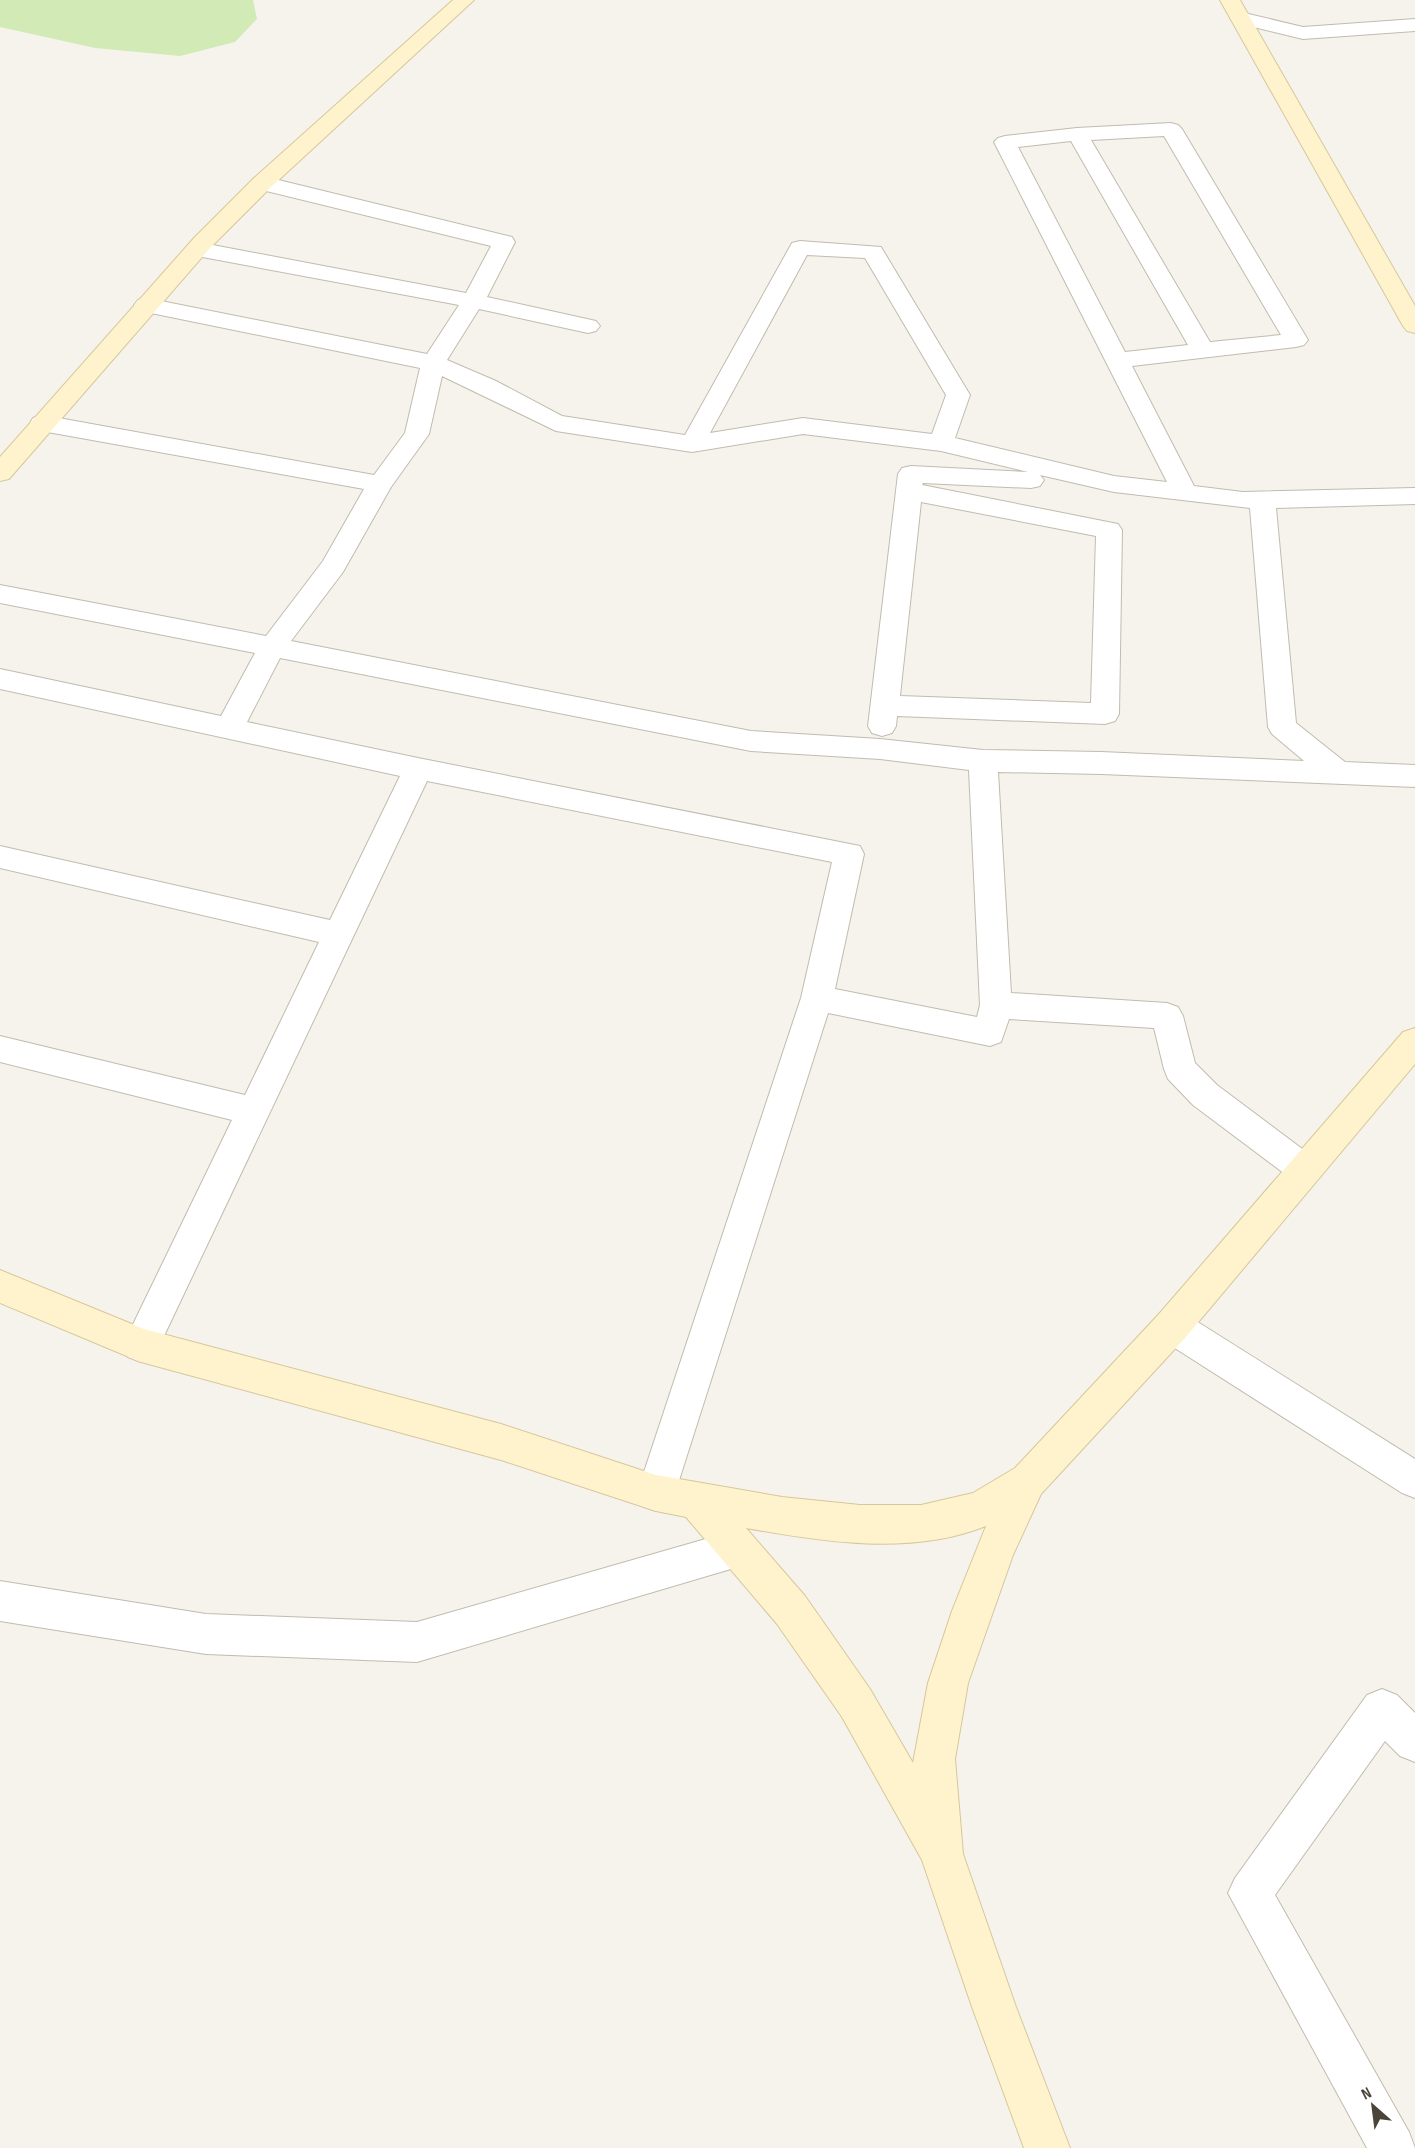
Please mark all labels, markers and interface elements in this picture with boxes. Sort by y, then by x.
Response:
north arrow [1343,2076,1403,2136]
text: N [1358,2084,1375,2104]

